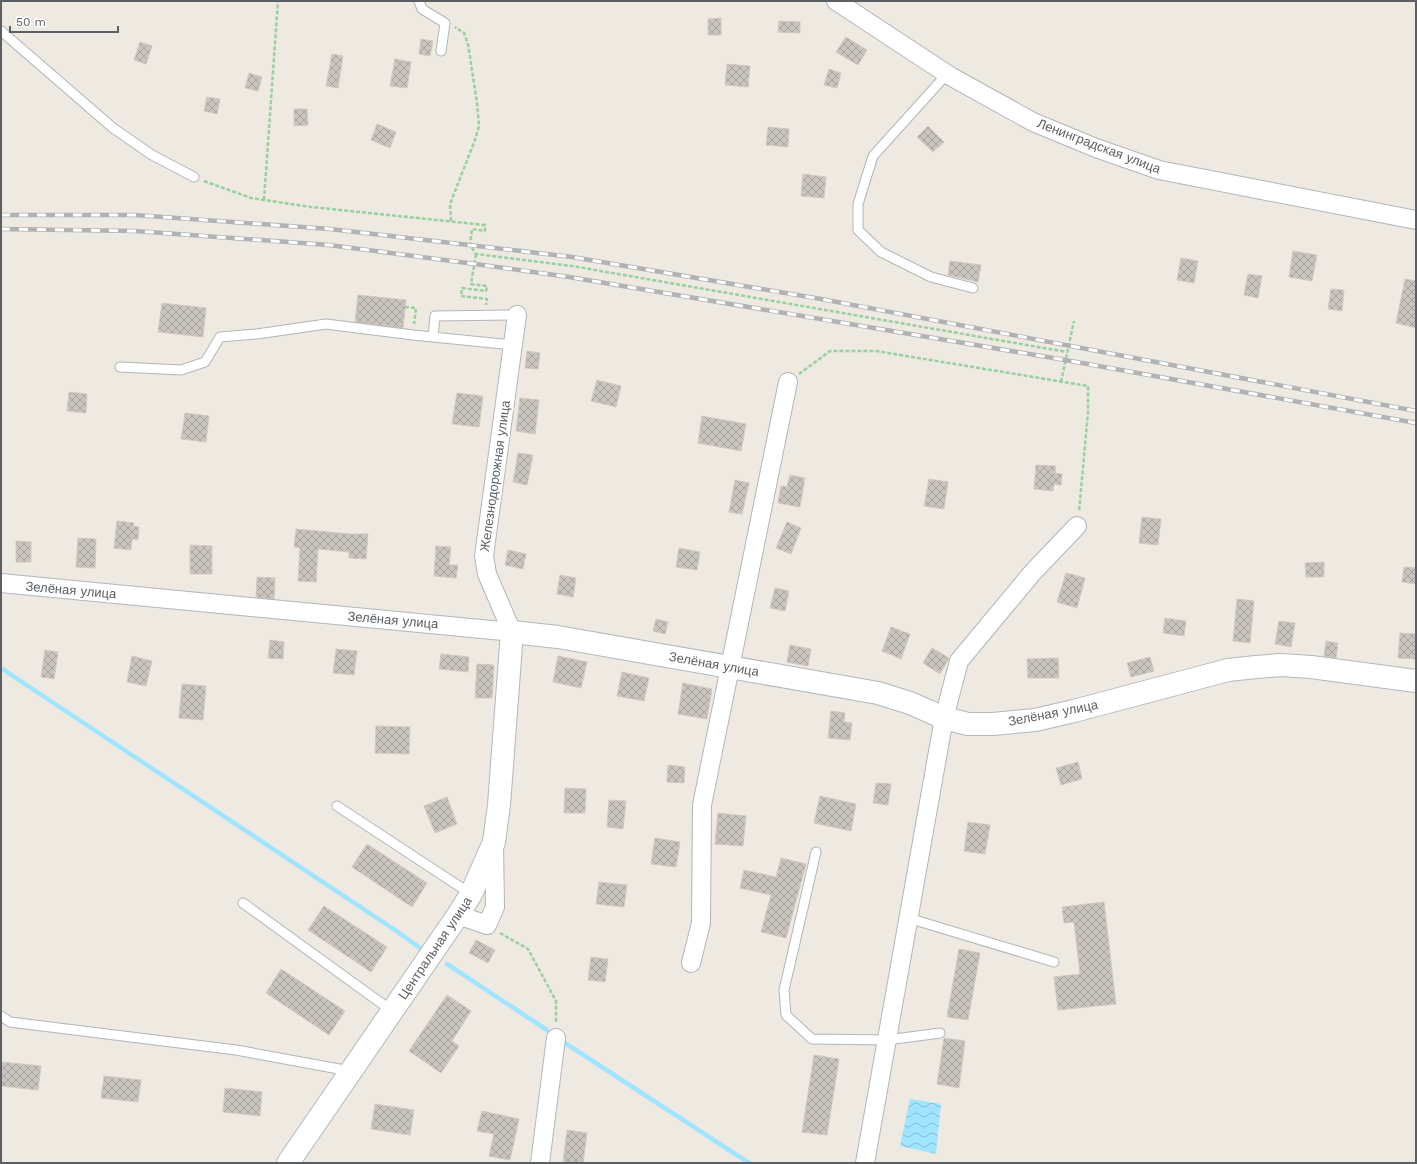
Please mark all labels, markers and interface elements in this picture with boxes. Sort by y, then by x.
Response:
scale bar [10,8,118,34]
text: 50 m [16,15,46,29]
street label: Ленинградская улица [1035,116,1164,177]
street label: Железнодорожная улица [477,399,513,553]
street label: Зелёная улица [25,579,118,602]
street label: Зелёная улица [347,609,440,632]
street label: Зелёная улица [668,649,761,679]
street label: Зелёная улица [1007,697,1100,729]
street label: Центральная улица [395,893,475,1002]

